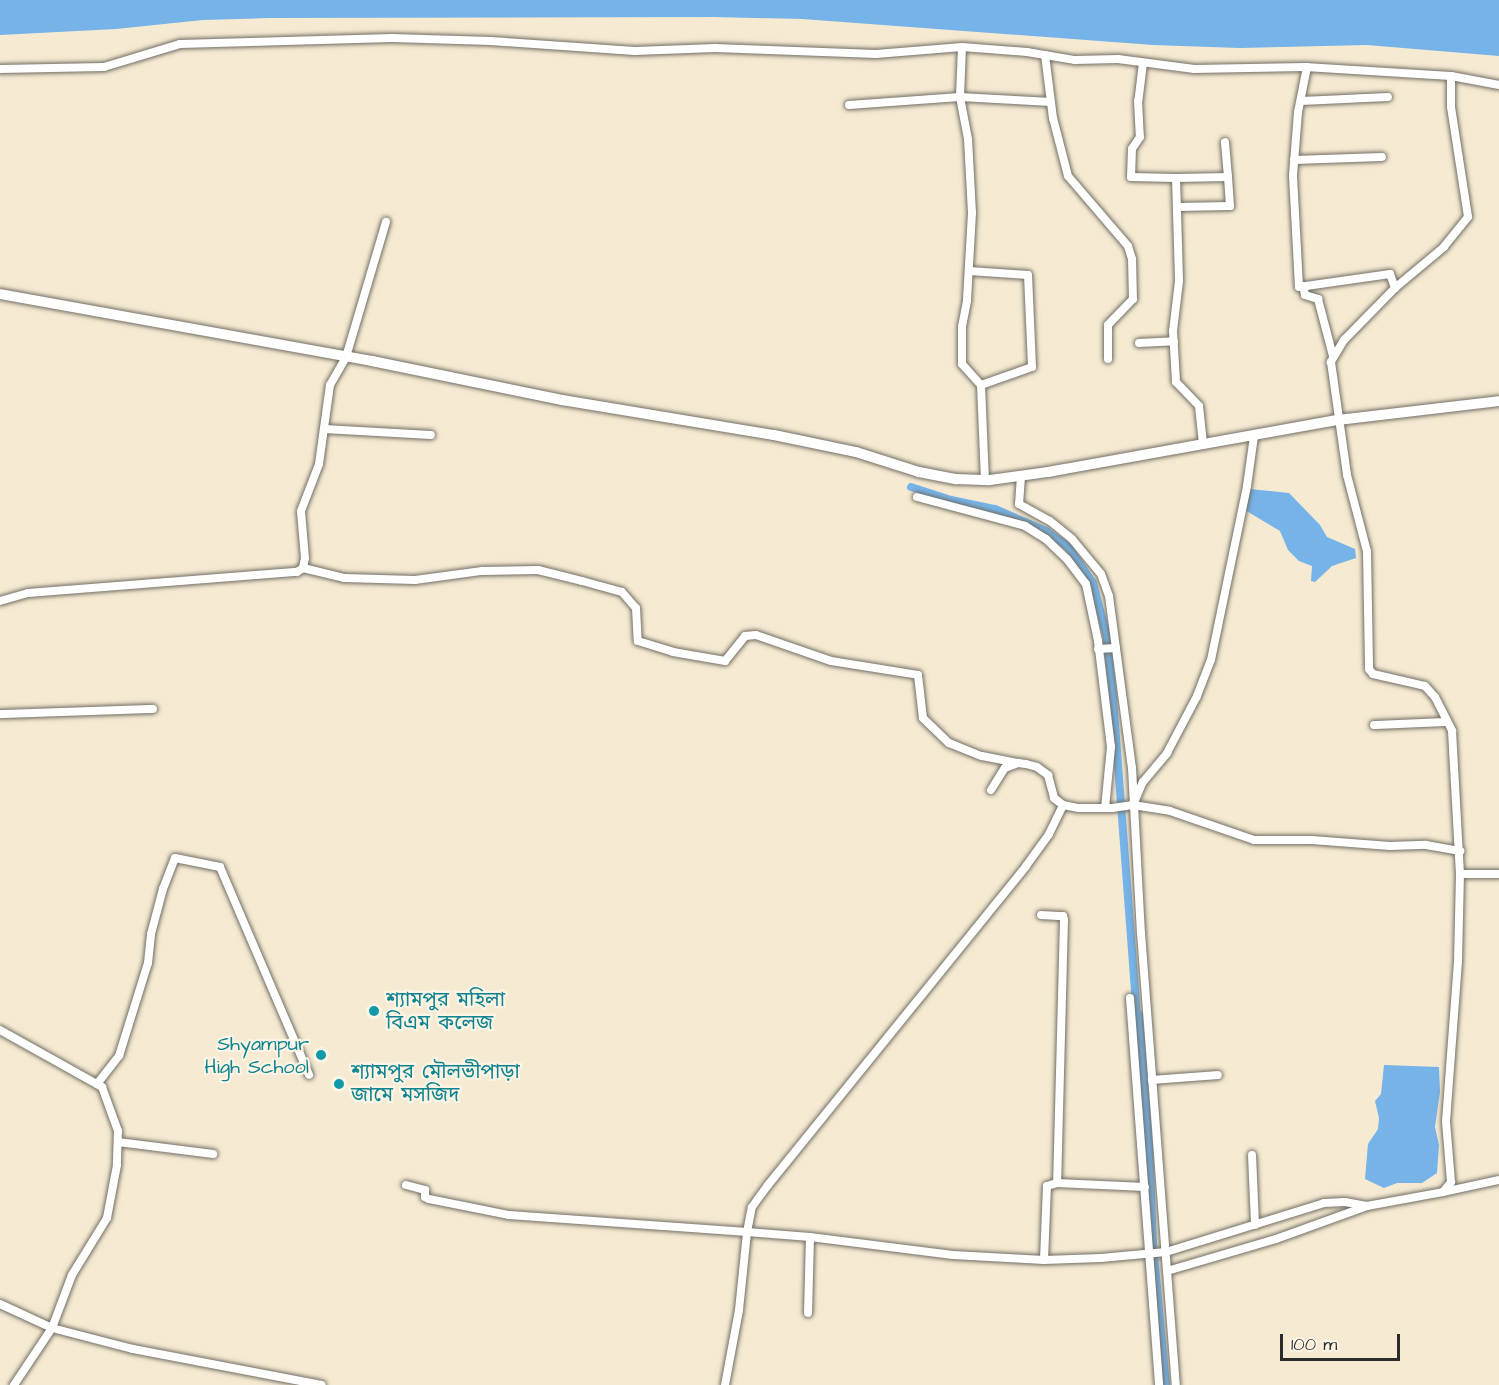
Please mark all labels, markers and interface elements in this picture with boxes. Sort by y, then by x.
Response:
place label: শ্যামপুর মহিলা বিএম কলেজ [386,988,505,1035]
marker: শ্যামপুর মহিলা বিএম কলেজ [367,1004,381,1018]
place label: Shyampur High School [205,1032,309,1079]
marker: Shyampur High School [314,1048,328,1062]
place label: শ্যামপুর মৌলভীপাড়া জামে মসজিদ [351,1060,520,1107]
marker: শ্যামপুর মৌলভীপাড়া জামে মসজিদ [332,1077,346,1091]
scale bar [1283,1322,1403,1360]
text: 100 m [1291,1332,1337,1357]

